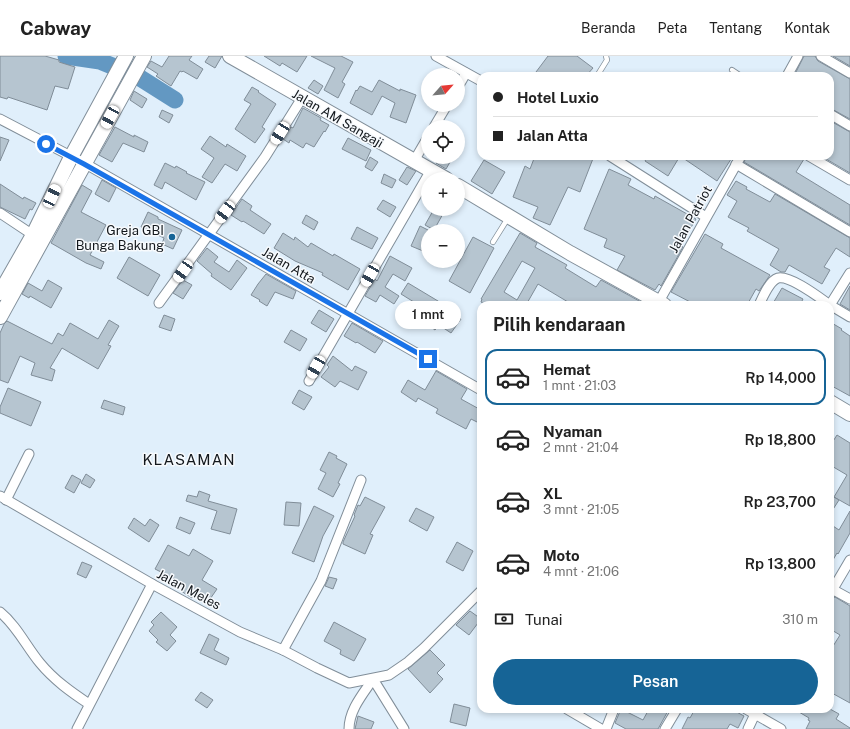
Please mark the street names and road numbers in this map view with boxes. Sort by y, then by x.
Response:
street label: Jalan AM Sangaji [289,86,386,151]
street label: Jalan Patriot [666,183,715,255]
street label: Jalan Atta [259,244,318,287]
street label: Jalan Meles [154,566,223,613]

